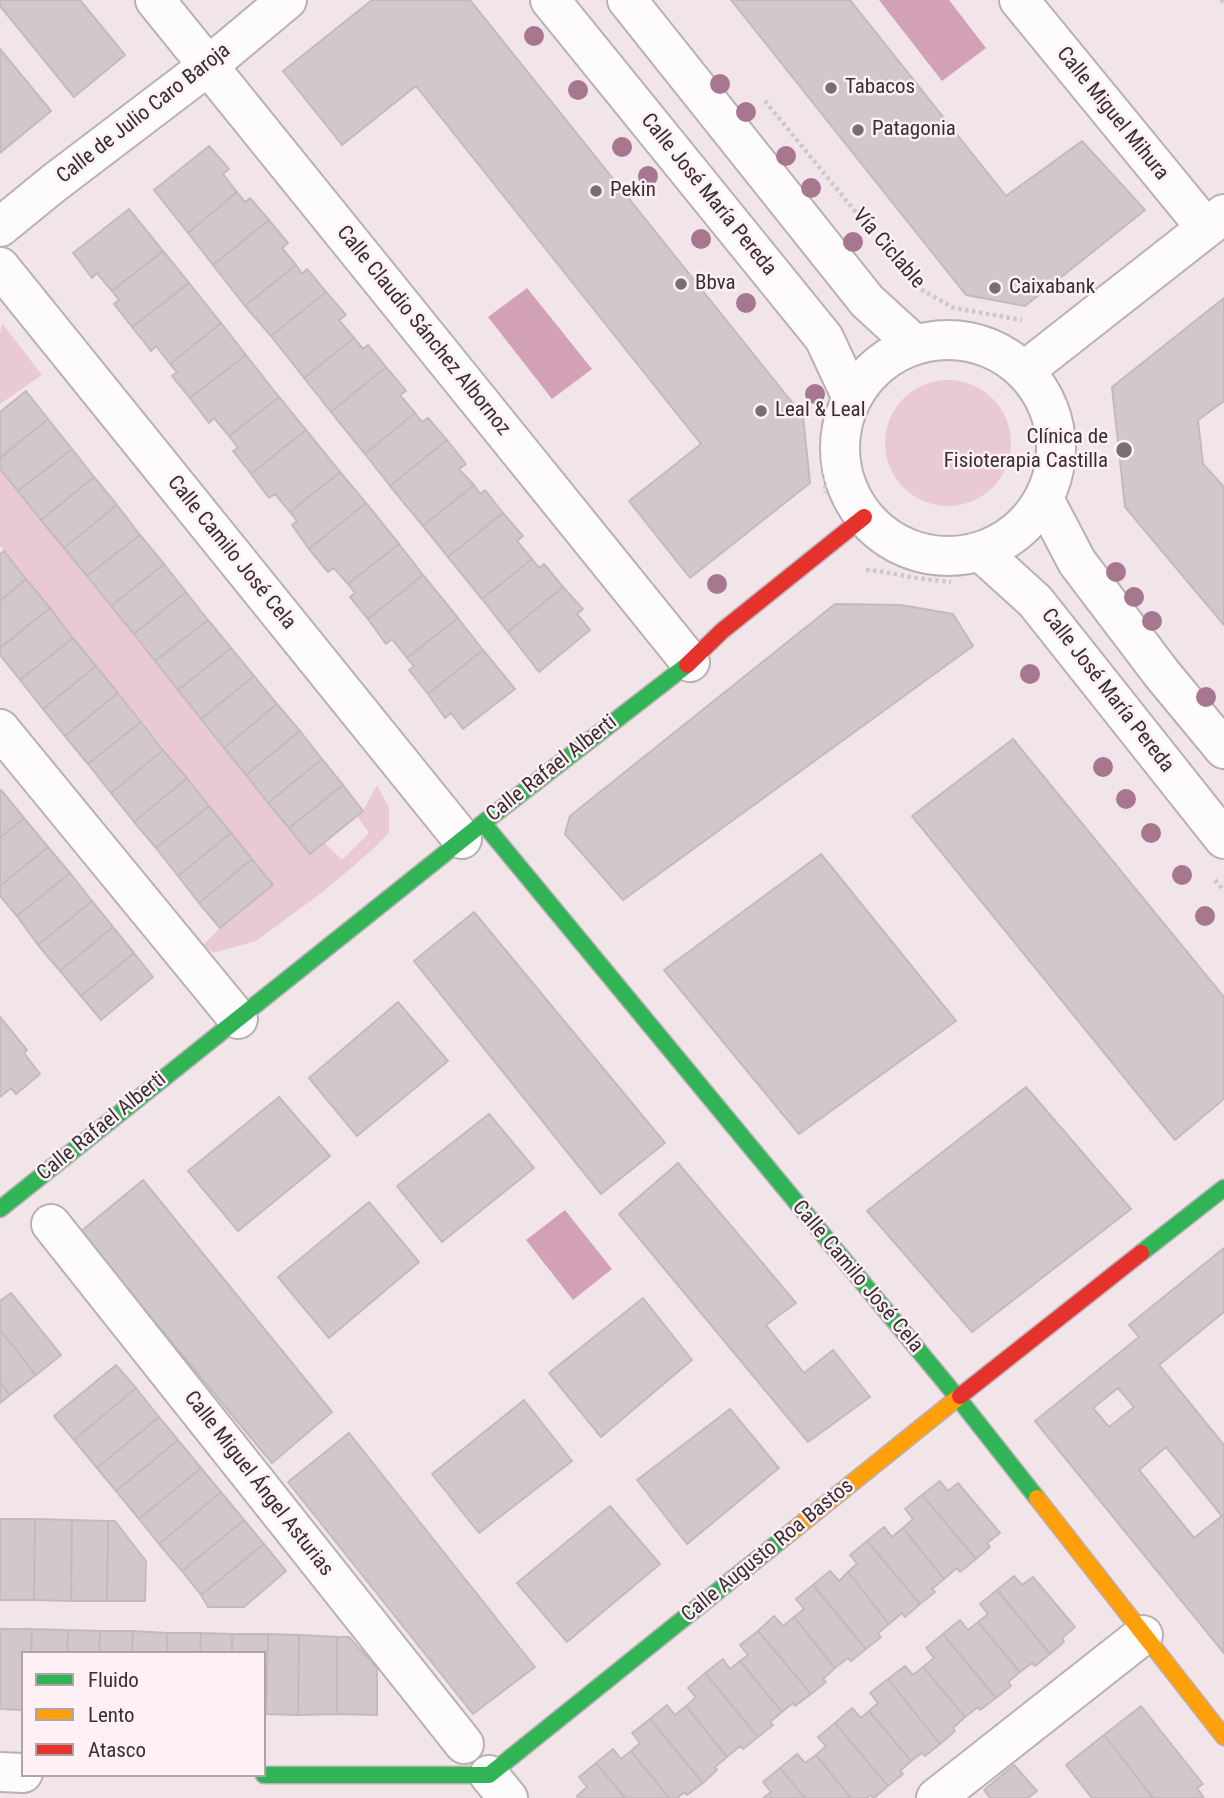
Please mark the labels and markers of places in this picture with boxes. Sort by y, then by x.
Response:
place label: Tabacos [845,75,915,101]
marker: Tabacos [823,80,839,96]
place label: Patagonia [872,117,956,143]
marker: Patagonia [850,122,866,138]
place label: Pekin [610,178,656,204]
marker: Pekin [588,183,604,199]
place label: Bbva [695,271,736,297]
place label: Caixabank [1009,275,1095,301]
marker: Bbva [673,276,689,292]
marker: Caixabank [987,280,1003,296]
place label: Leal & Leal [775,398,865,424]
marker: Leal & Leal [753,403,769,419]
place label: Clínica de Fisioterapia Castilla [944,425,1108,475]
marker: Clínica de Fisioterapia Castilla [1114,440,1134,460]

